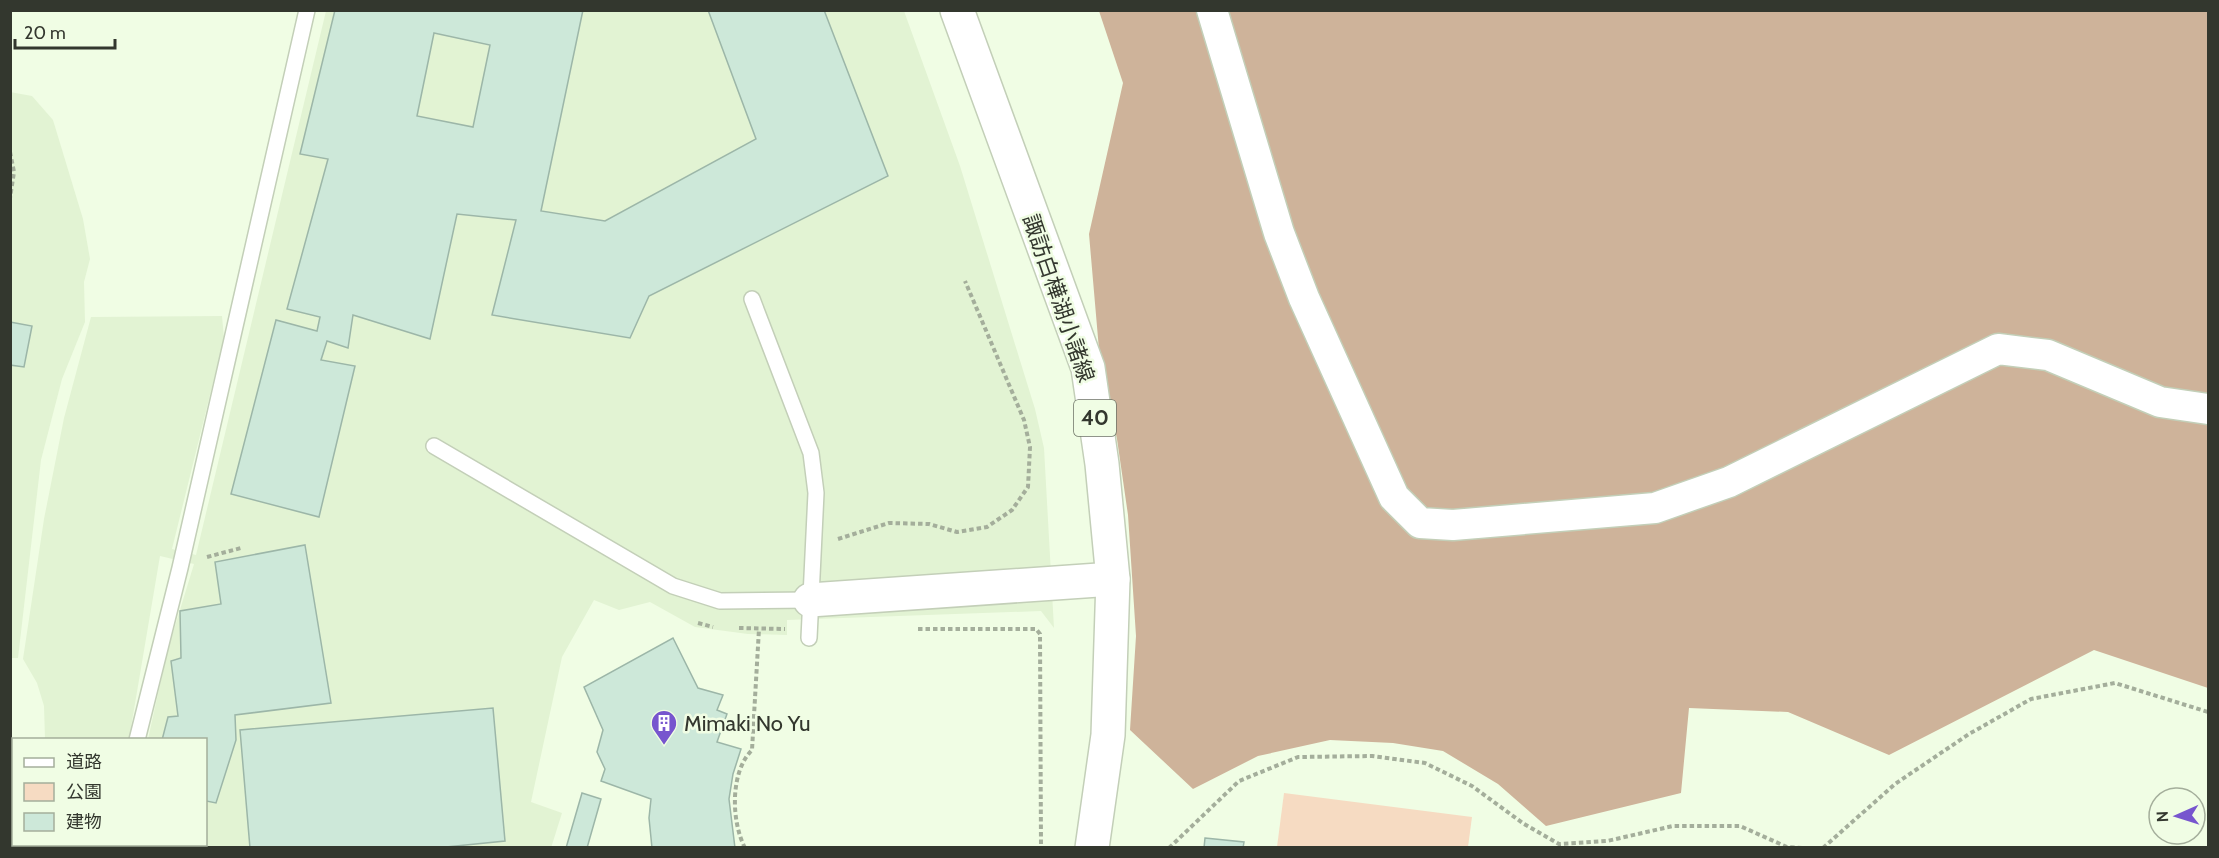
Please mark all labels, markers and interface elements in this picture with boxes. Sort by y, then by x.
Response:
scale bar [15,12,116,50]
text: 20 m [24,22,66,44]
street label: 諏訪白樺湖小諸線 [1017,211,1100,386]
road number: 40 [1074,400,1116,436]
building icon: Mimaki No Yu [649,708,679,746]
place label: Mimaki No Yu [684,710,810,737]
legend [12,738,207,846]
text: 道路 [66,751,102,773]
text: 公園 [66,781,102,803]
north arrow [2147,786,2207,846]
text: 建物 [66,811,102,833]
text: N [2153,811,2172,823]

